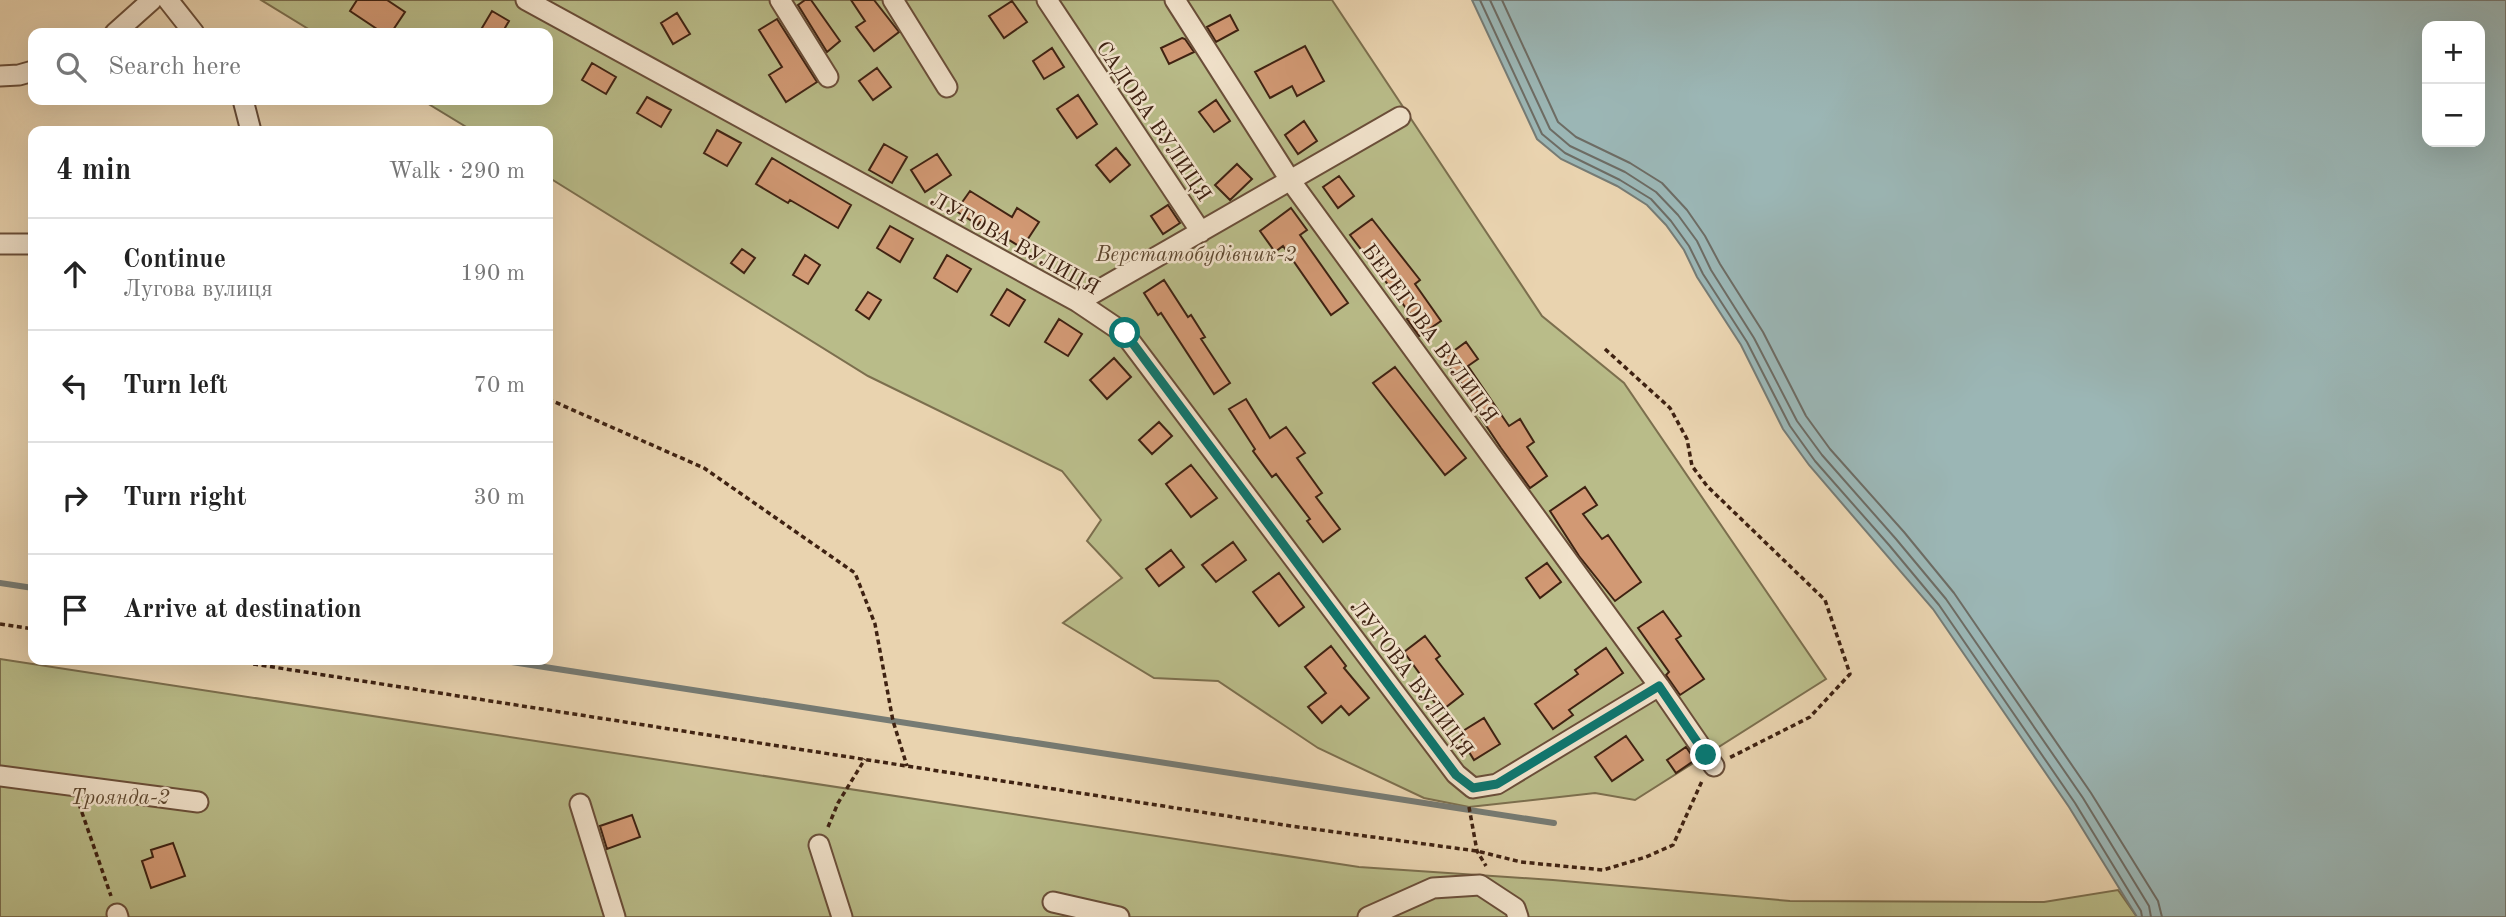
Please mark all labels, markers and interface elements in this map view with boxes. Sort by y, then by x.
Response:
map controls [2422,21,2485,147]
button: + [2422,21,2485,84]
search box [28,28,553,105]
street label: САДОВА ВУЛИЦЯ [1091,38,1214,206]
icon: search [52,48,90,86]
text: Search here [108,54,241,80]
button: − [2422,84,2485,147]
text: 4 min [56,156,131,186]
text: Walk · 290 m [389,160,525,183]
street label: ЛУГОВА ВУЛИЦЯ [926,189,1102,299]
street label: БЕРЕГОВА ВУЛИЦЯ [1357,241,1501,427]
park label: Верстатобудівник-2 [1095,245,1296,266]
text: Continue [123,247,226,273]
icon: ahead [56,255,94,293]
text: 190 m [460,262,525,285]
text: Лугова вулиця [123,278,273,301]
route start [1109,317,1140,348]
icon: left [56,367,94,405]
text: Turn left [123,373,228,399]
text: 70 m [474,374,525,397]
icon: right [56,479,94,517]
text: Turn right [123,485,246,511]
text: 30 m [474,486,525,509]
icon: arrive [56,591,94,629]
text: Arrive at destination [123,597,362,623]
street label: ЛУГОВА ВУЛИЦЯ [1345,597,1476,761]
route end [1690,739,1721,770]
park label: Троянда-2 [70,788,170,809]

